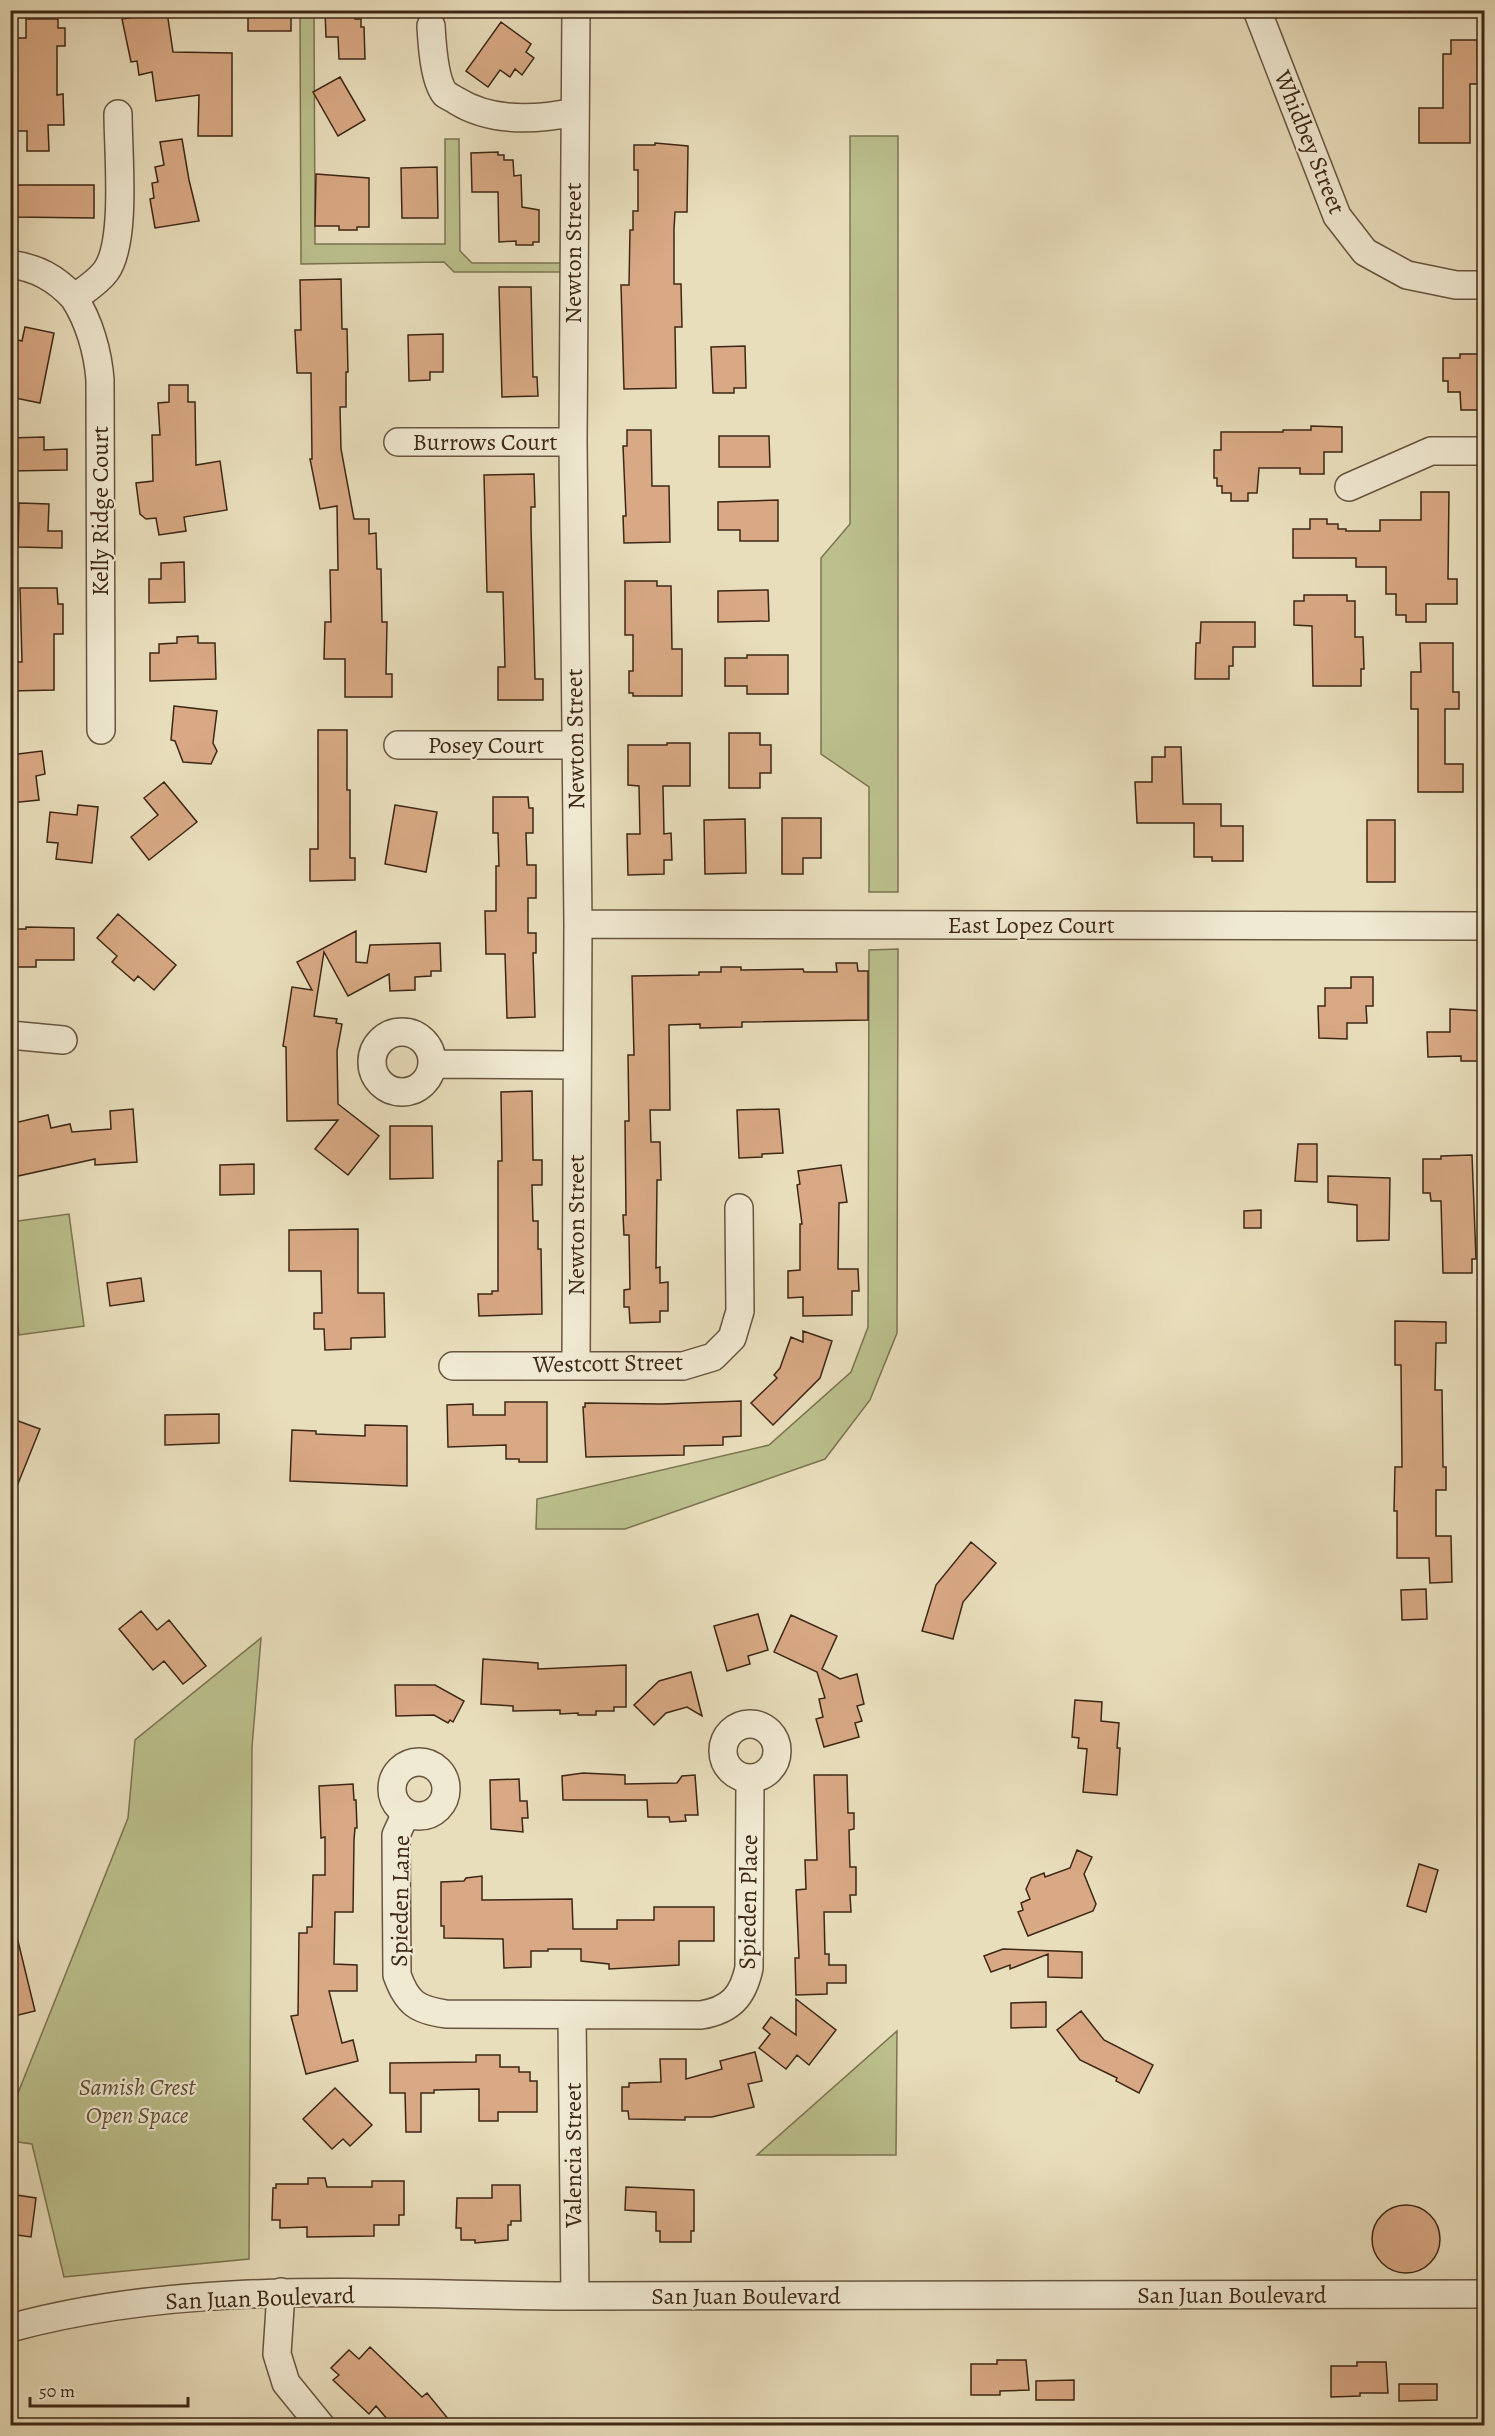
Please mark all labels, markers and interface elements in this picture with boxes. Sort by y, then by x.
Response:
street label: Whidbey Street [1266,65,1353,219]
street label: Newton Street [557,182,589,324]
street label: Kelly Ridge Court [84,426,116,596]
street label: Burrows Court [413,426,558,458]
street label: Newton Street [558,668,592,810]
street label: Posey Court [428,729,544,761]
street label: East Lopez Court [947,909,1115,941]
street label: Newton Street [560,1154,592,1296]
street label: Westcott Street [532,1346,683,1380]
street label: Spieden Place [731,1834,765,1970]
street label: Spieden Lane [383,1835,417,1967]
park label: Samish Crest Open Space [79,2071,196,2131]
street label: Valencia Street [557,2082,589,2229]
street label: San Juan Boulevard [165,2279,355,2317]
street label: San Juan Boulevard [1137,2279,1327,2311]
street label: San Juan Boulevard [651,2280,841,2312]
scale bar [30,2370,188,2408]
text: 50 m [39,2379,75,2403]

